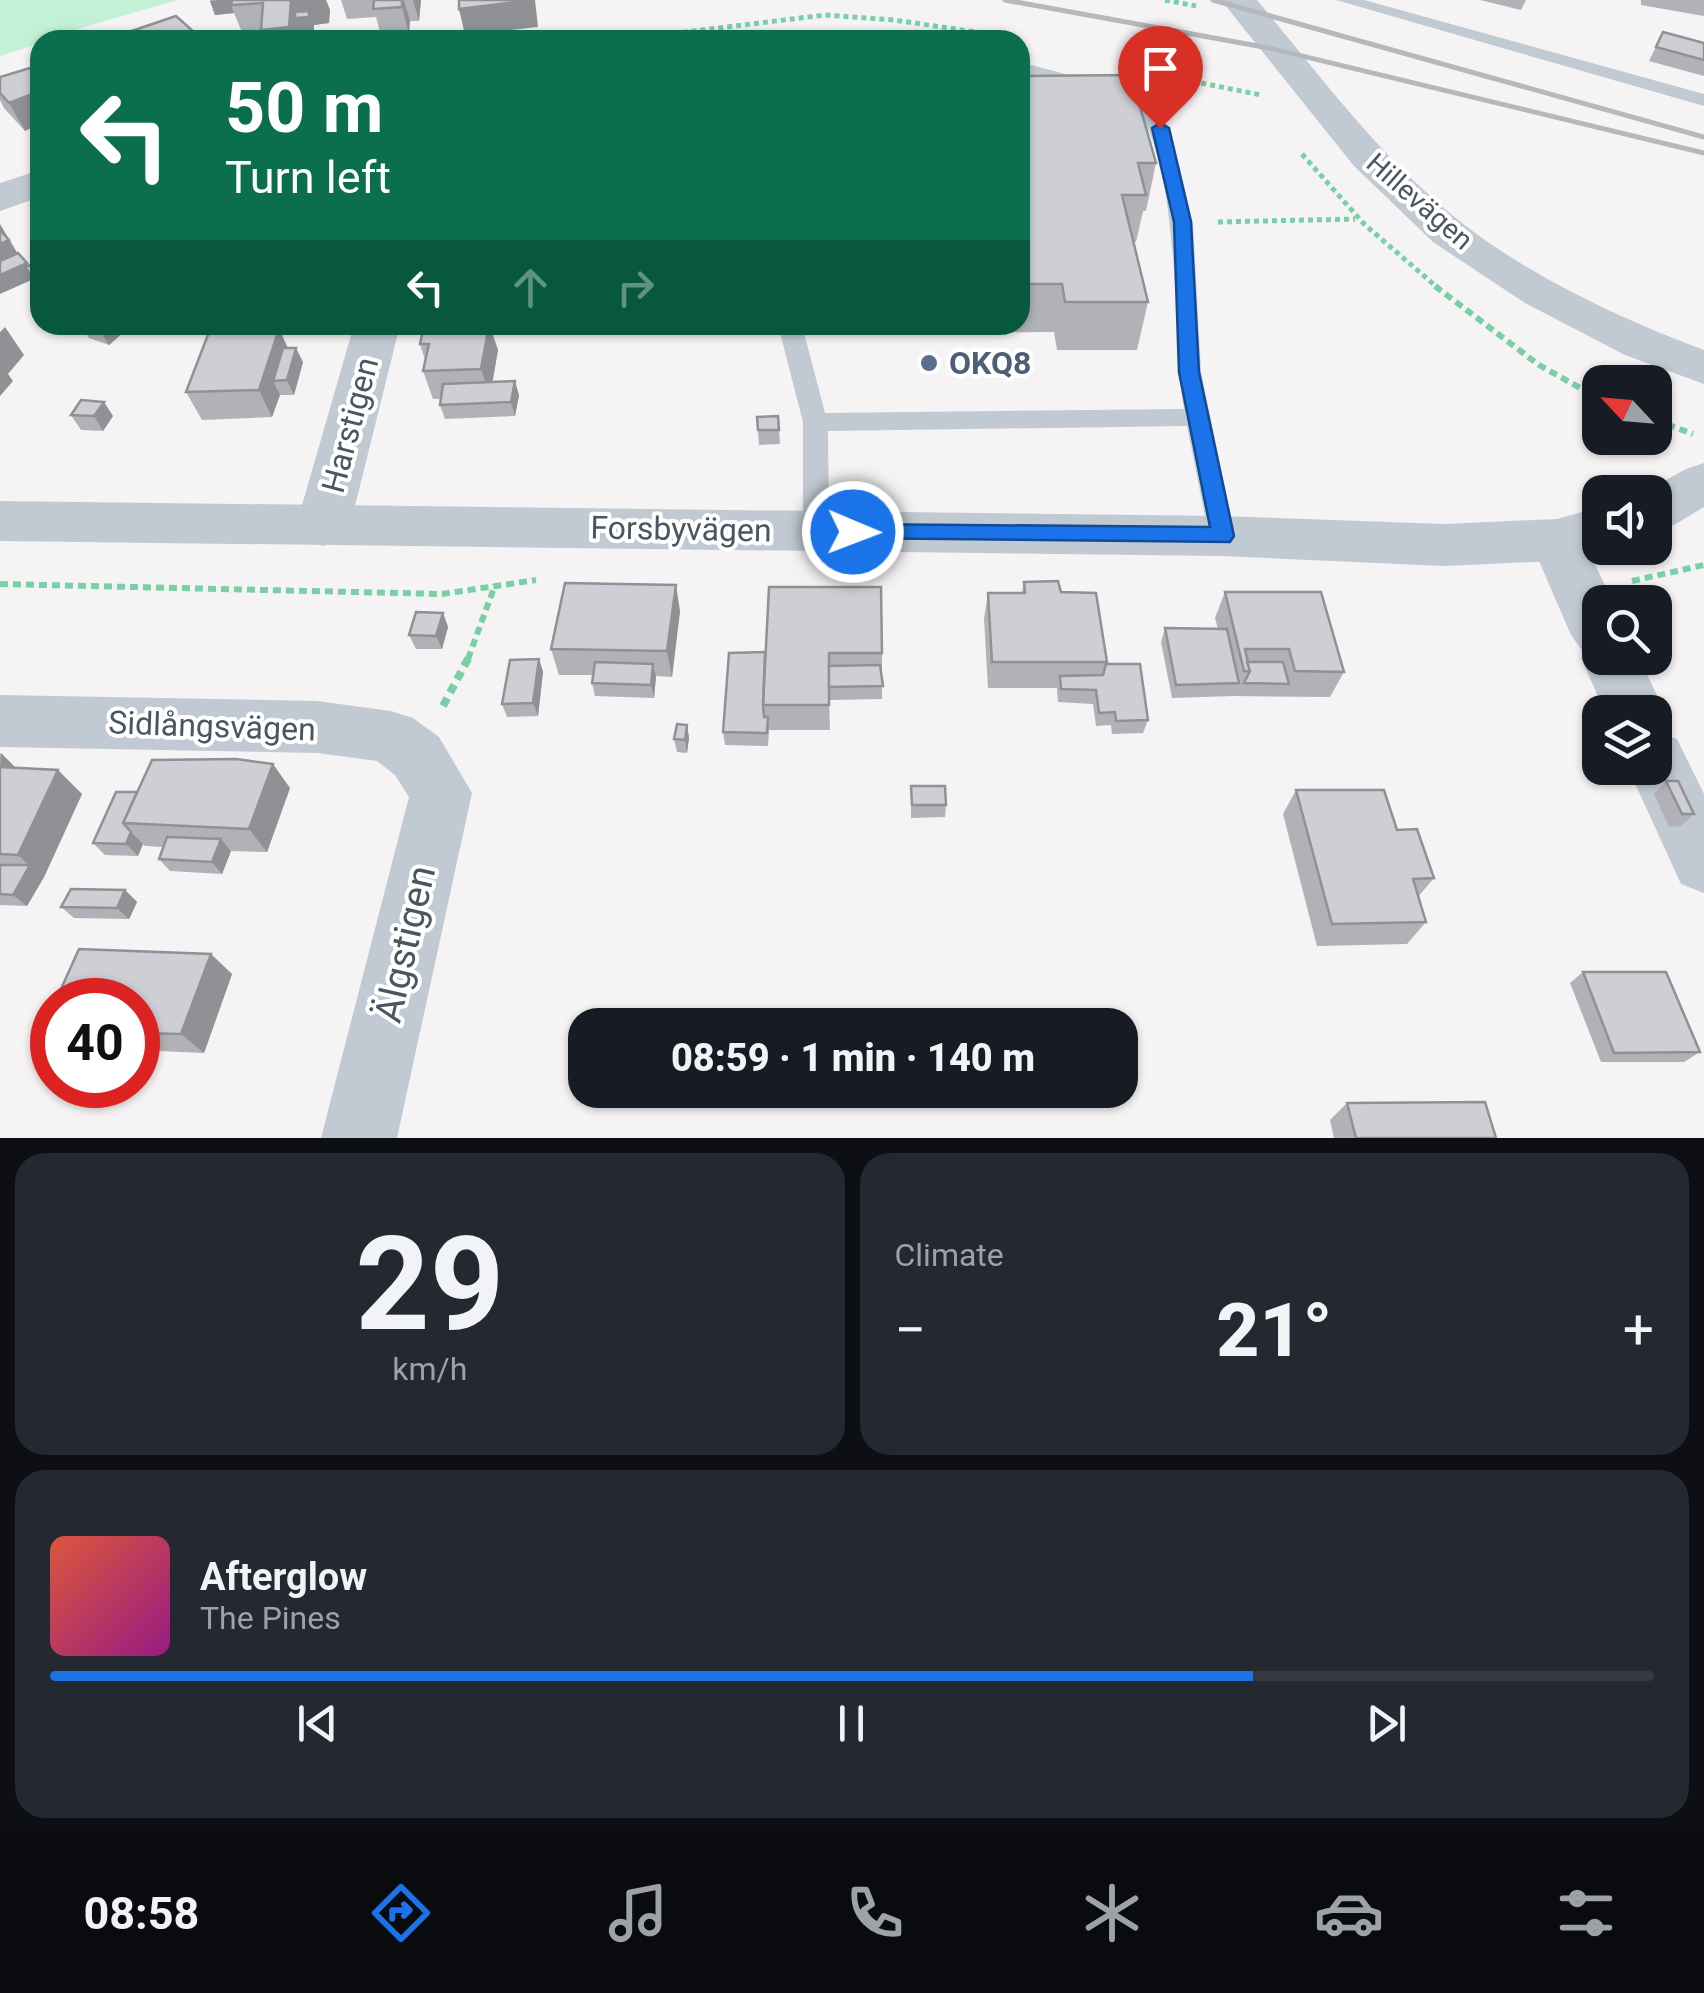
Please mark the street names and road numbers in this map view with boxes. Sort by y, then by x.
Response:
street label: Hillevägen [1360,146,1479,256]
street label: Harstigen [314,353,386,497]
street label: Forsbyvägen [590,508,772,550]
street label: Sidlångsvägen [108,703,316,749]
street label: Älgstigen [366,862,444,1026]

